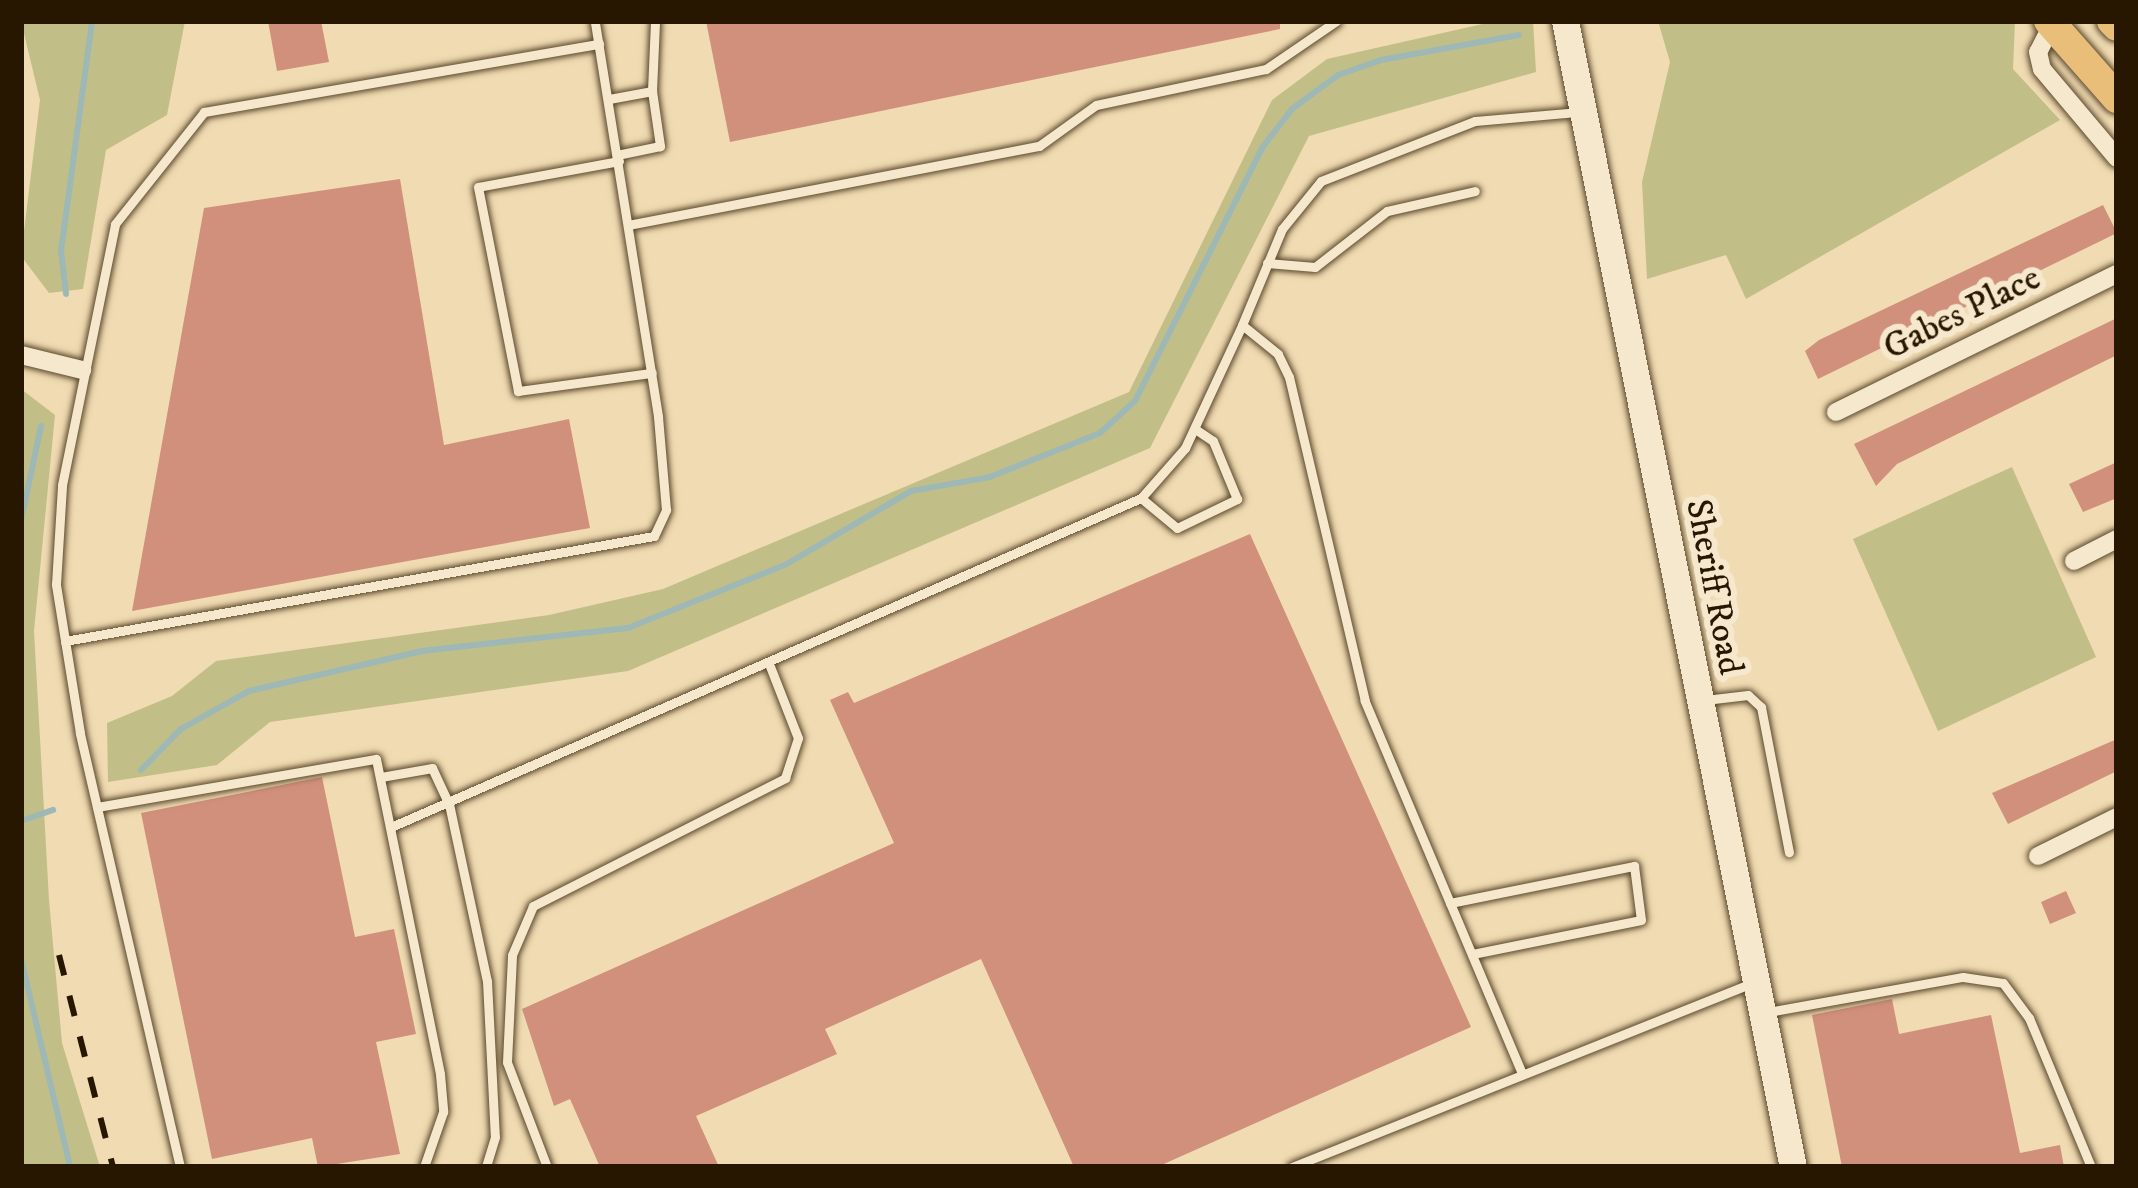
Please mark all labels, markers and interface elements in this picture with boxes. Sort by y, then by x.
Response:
street label: Gabes Place [1876,256,2048,370]
street label: Sheriff Road [1676,496,1752,678]

